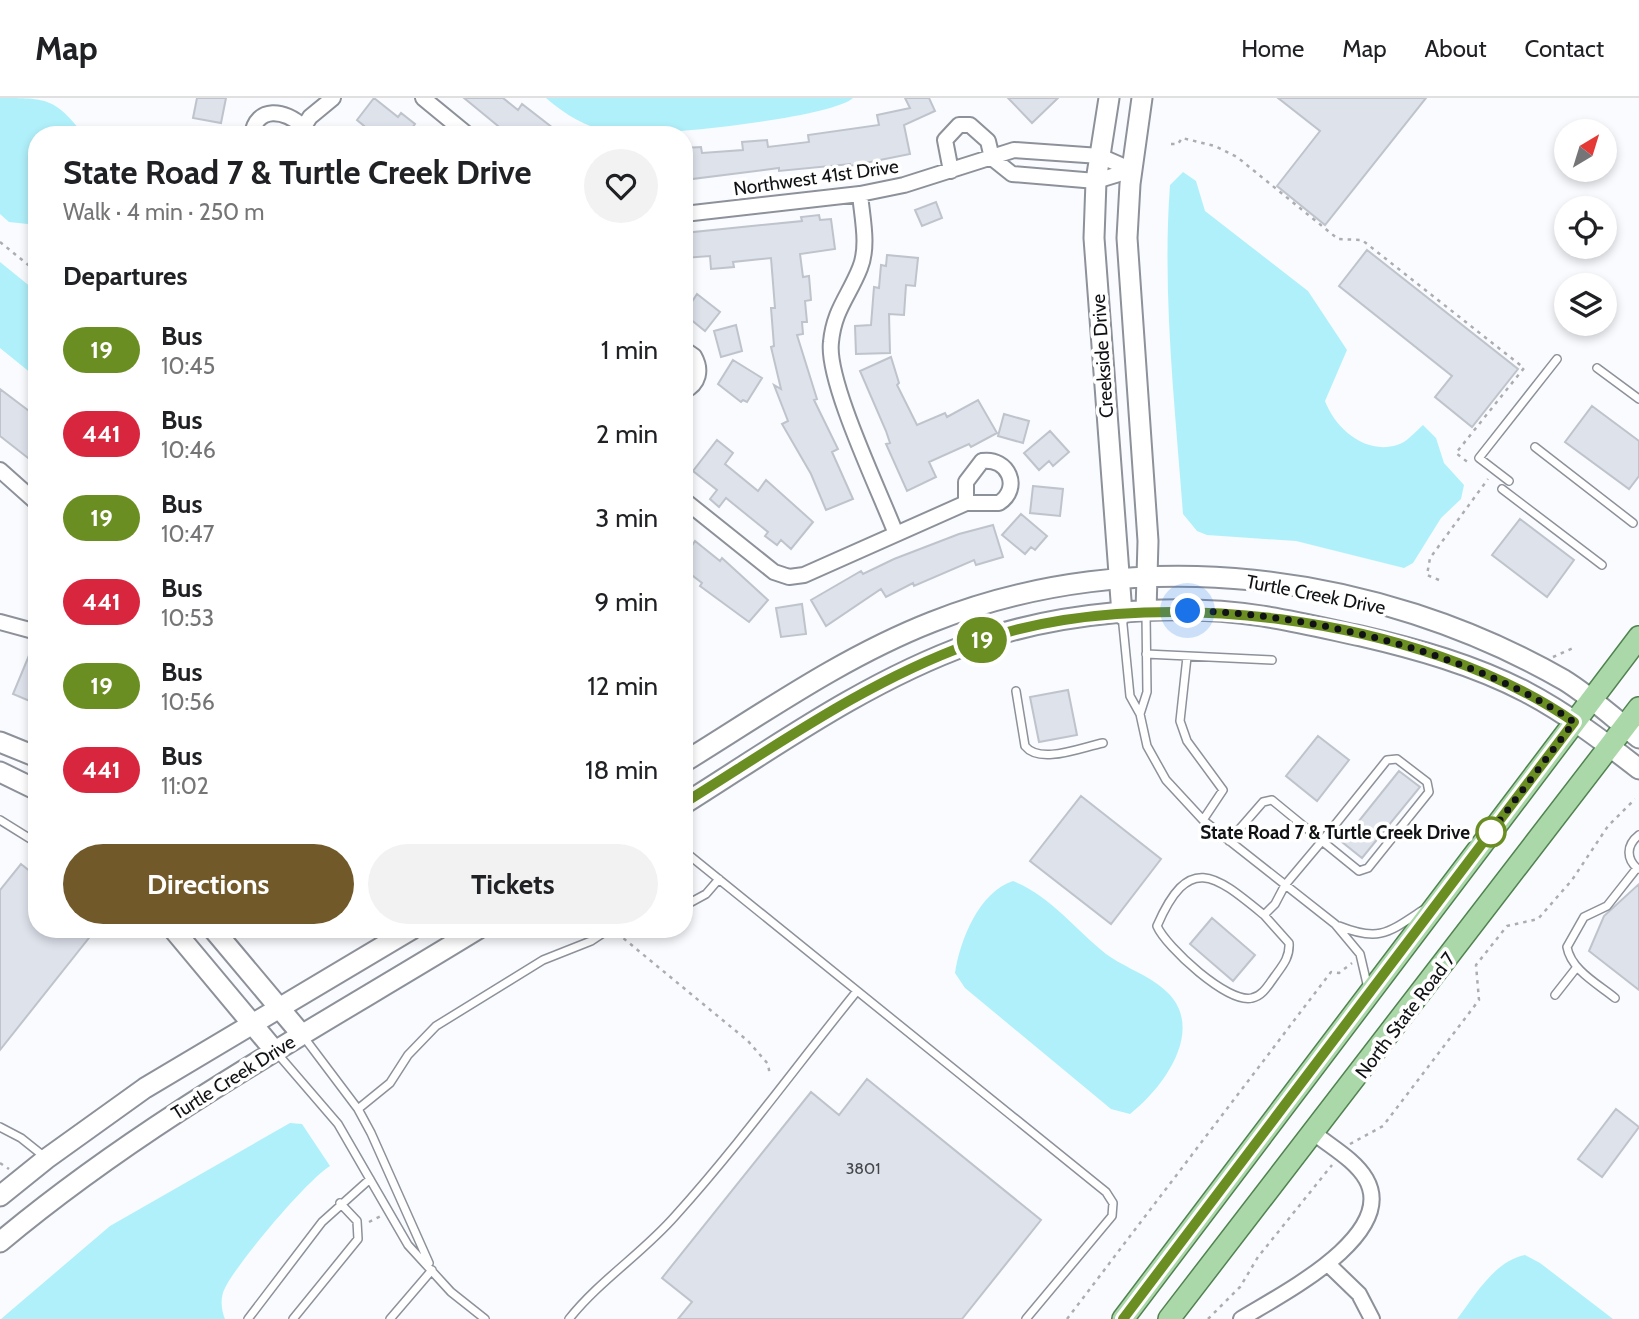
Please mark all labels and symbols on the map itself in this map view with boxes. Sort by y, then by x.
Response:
north arrow [1554,119,1617,182]
street label: Northwest 41st Drive [732,154,900,200]
street label: Creekside Drive [1087,293,1118,419]
street label: Turtle Creek Drive [1244,570,1388,619]
your location [1170,593,1205,628]
line badge: 19 [950,617,1014,663]
marker: State Road 7 & Turtle Creek Drive [1476,817,1506,847]
place label: State Road 7 & Turtle Creek Drive [1200,821,1470,844]
street label: North State Road 7 [1350,947,1461,1083]
street label: Turtle Creek Drive [167,1030,300,1125]
house number: 3801 [846,1159,880,1178]

